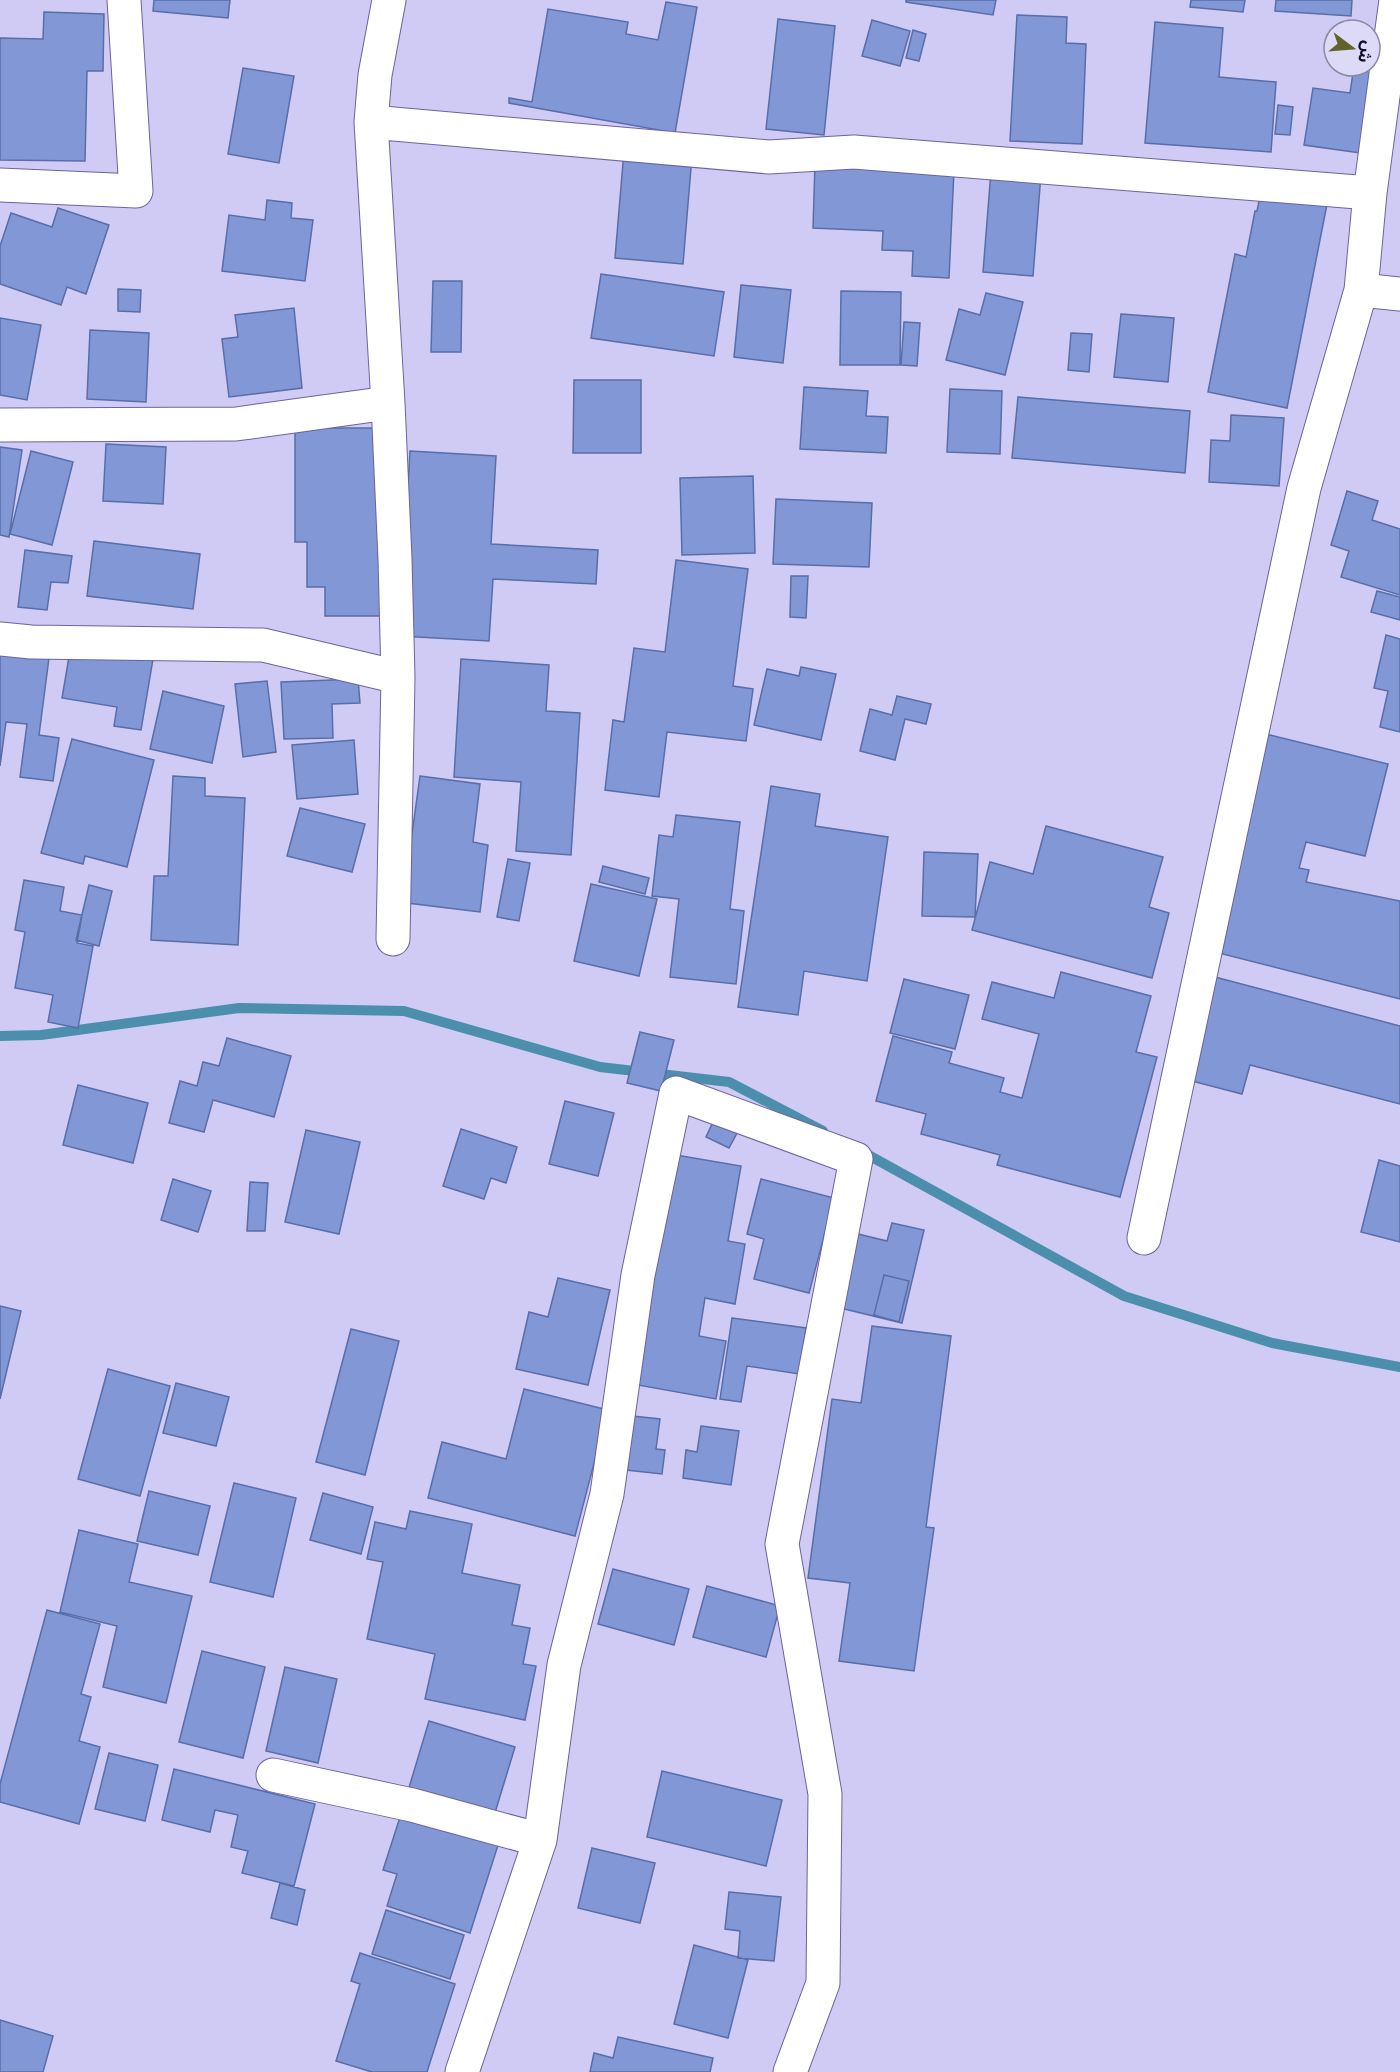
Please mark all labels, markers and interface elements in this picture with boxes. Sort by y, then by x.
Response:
north arrow [1322,18,1382,78]
text: ش [1354,39,1378,65]

